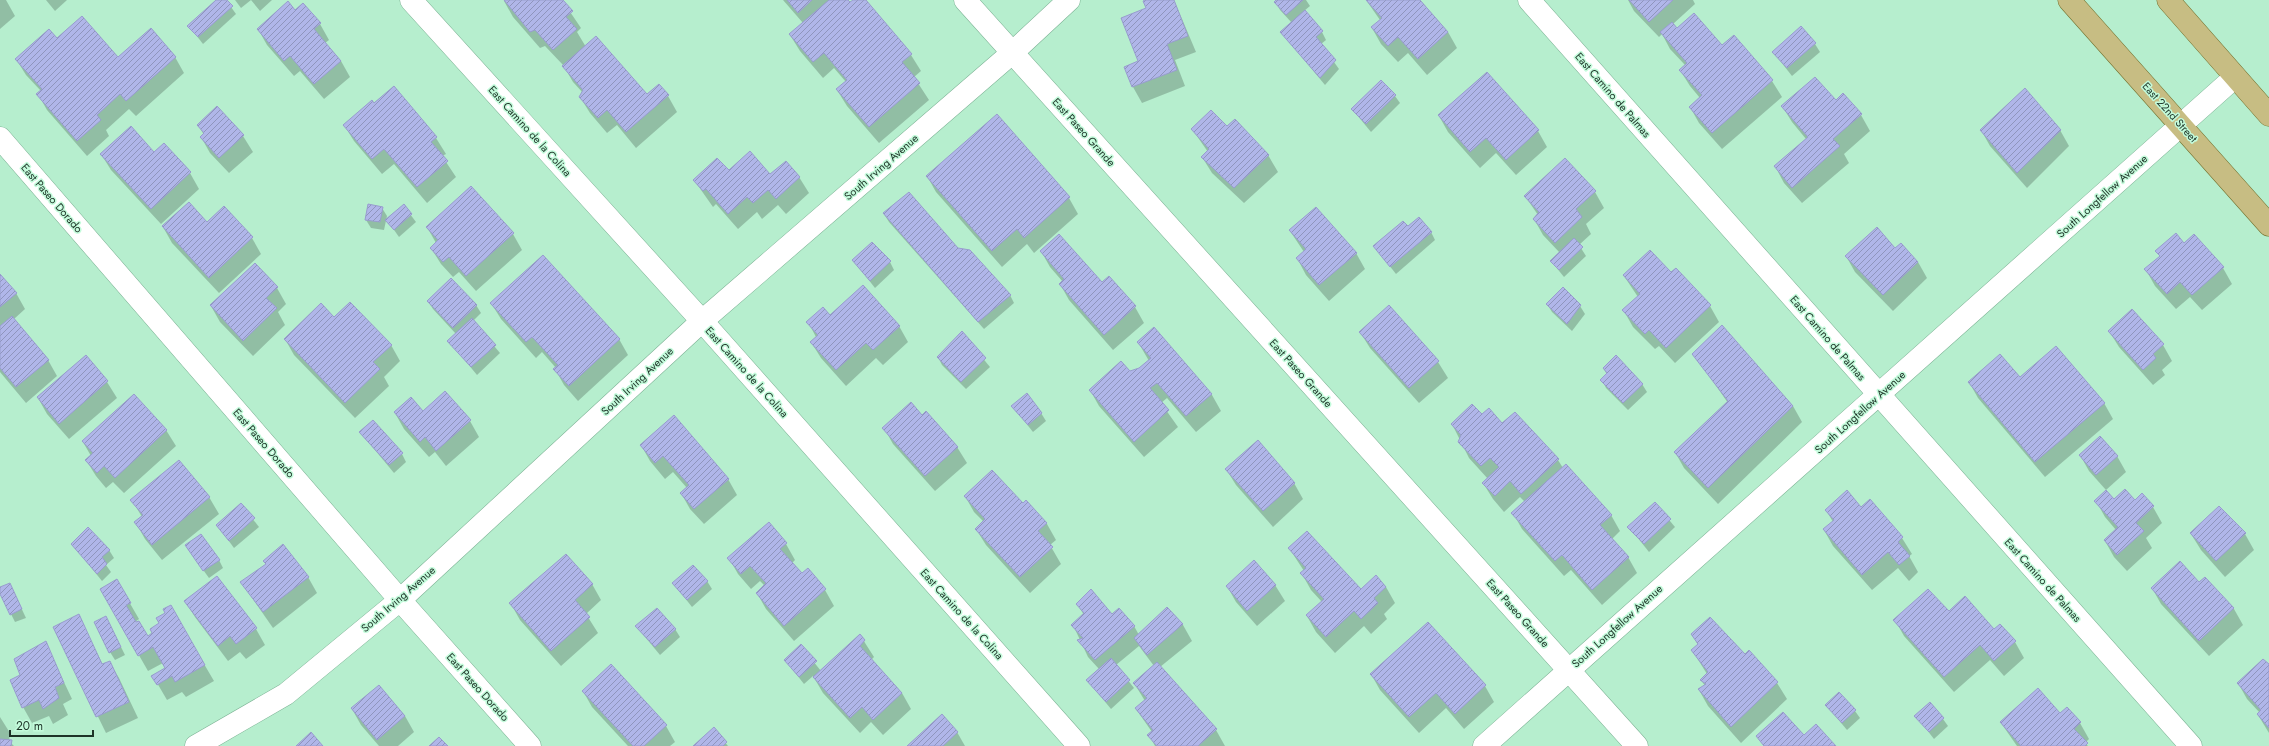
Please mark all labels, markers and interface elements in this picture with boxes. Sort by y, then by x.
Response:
street label: East Camino de Palmas [1571,49,1655,141]
street label: East 22nd Street [2139,78,2202,146]
street label: East Camino de la Colina [485,82,575,180]
street label: East Paseo Grande [1049,94,1119,170]
street label: South Irving Avenue [840,130,922,204]
street label: South Longfellow Avenue [2053,151,2151,241]
street label: East Paseo Dorado [17,160,87,236]
street label: East Camino de Palmas [1786,292,1870,384]
street label: East Camino de la Colina [702,323,792,421]
street label: East Paseo Grande [1266,335,1336,411]
street label: South Irving Avenue [597,343,677,419]
street label: South Longfellow Avenue [1811,367,1909,457]
street label: East Paseo Dorado [229,405,299,481]
street label: East Camino de Palmas [2001,534,2085,626]
street label: South Irving Avenue [357,562,439,636]
street label: East Camino de la Colina [917,565,1007,663]
street label: East Paseo Grande [1483,575,1553,651]
street label: South Longfellow Avenue [1568,581,1666,671]
street label: East Paseo Dorado [443,649,513,725]
scale bar [10,712,93,738]
text: 20 m [16,717,43,735]

